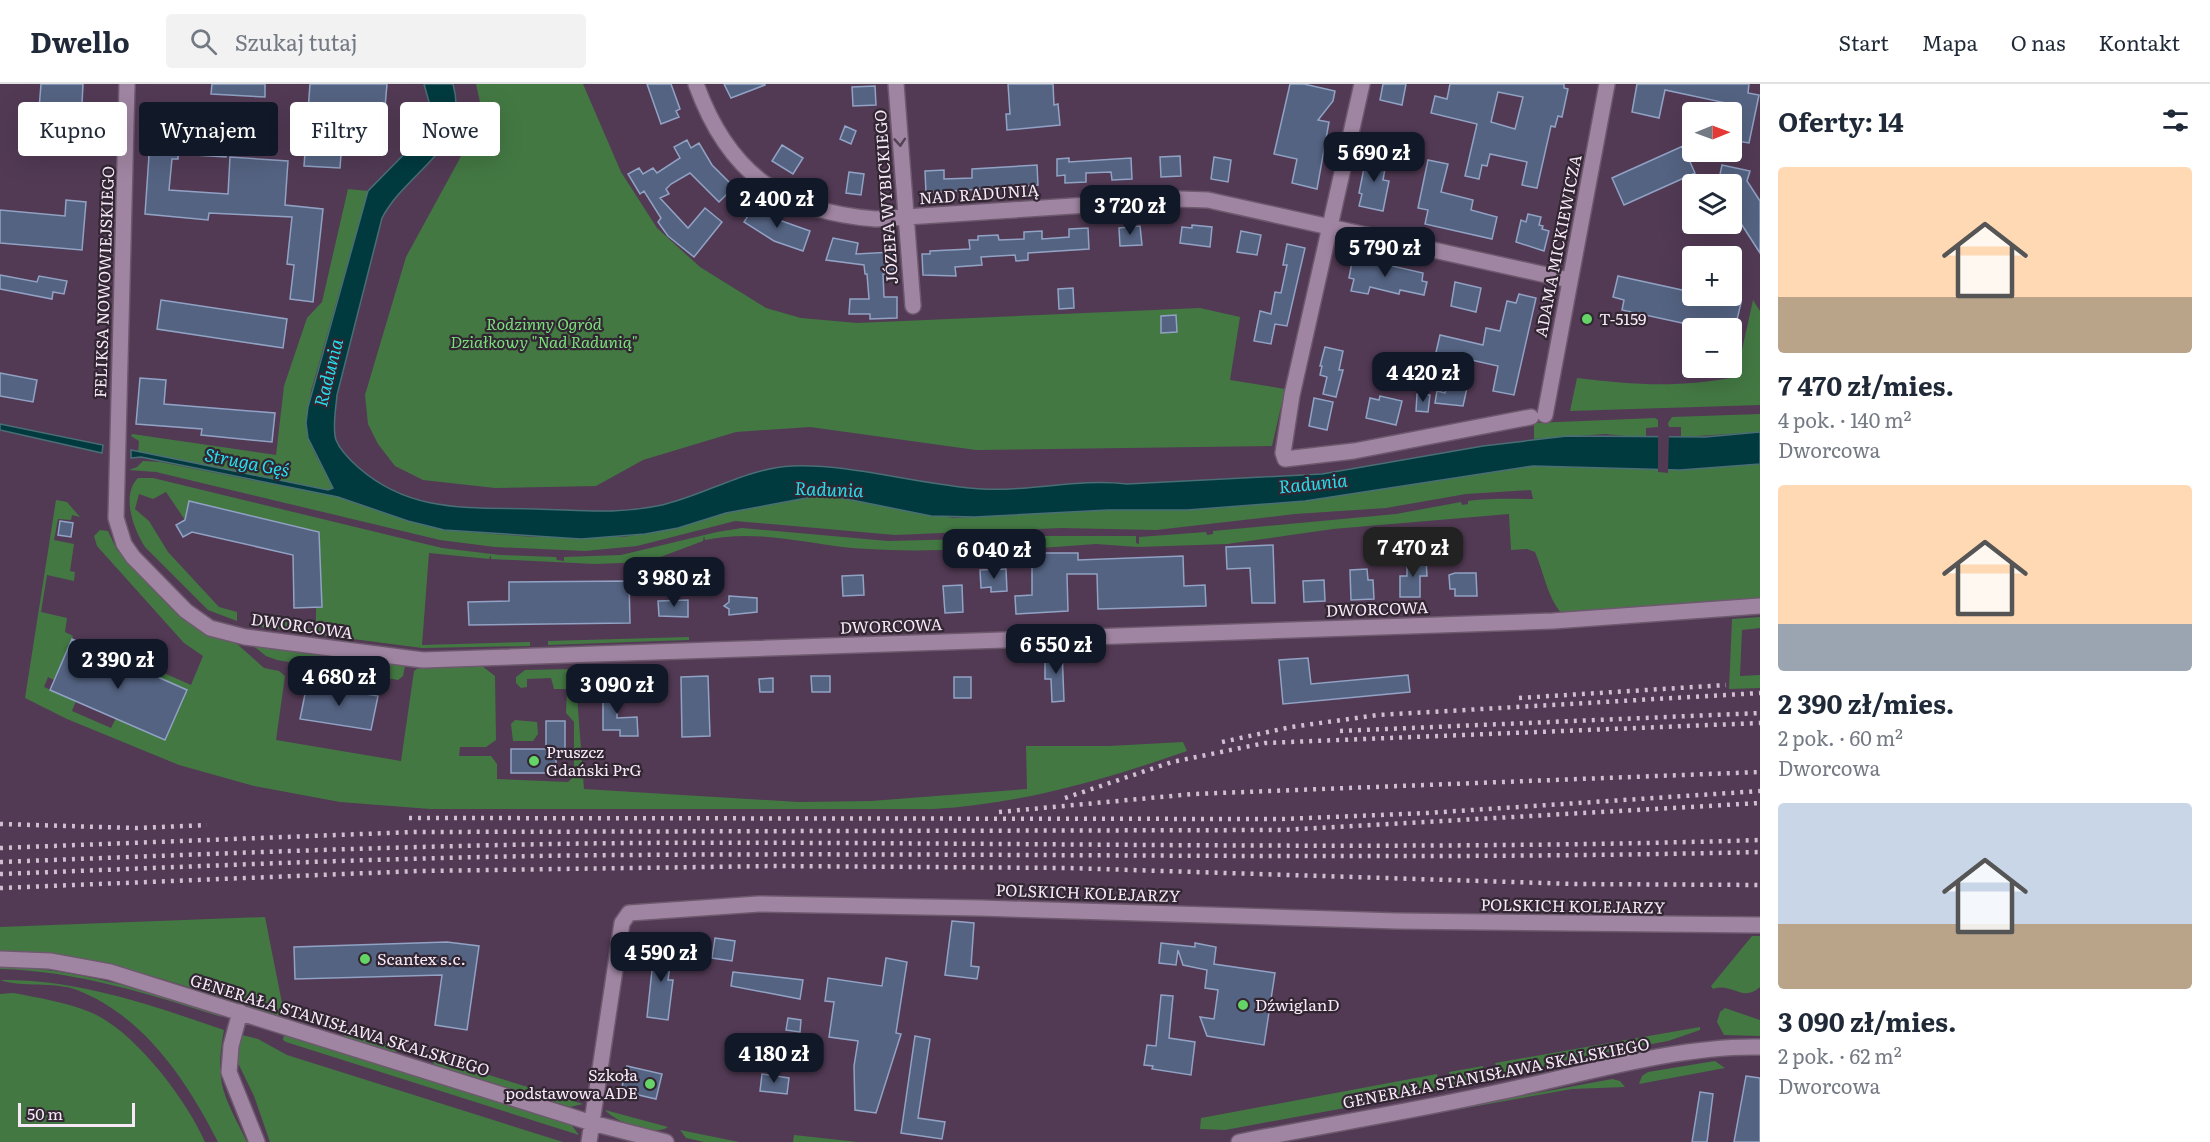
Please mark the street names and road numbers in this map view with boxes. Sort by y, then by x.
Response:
street label: JÓZEFA WYBICKIEGO [867,109,903,285]
street label: ADAMA MICKIEWICZA [1528,152,1587,339]
street label: FELIKSA NOWOWIEJSKIEGO [87,165,119,399]
street label: NAD RADUNIĄ [918,177,1040,209]
street label: DWORCOWA [1325,594,1429,622]
street label: DWORCOWA [250,606,355,644]
street label: DWORCOWA [839,611,943,639]
street label: POLSKICH KOLEJARZY [995,877,1181,907]
street label: POLSKICH KOLEJARZY [1480,891,1666,919]
street label: GENERAŁA STANISŁAWA SKALSKIEGO [188,967,493,1081]
street label: GENERAŁA STANISŁAWA SKALSKIEGO [1340,1030,1651,1114]

